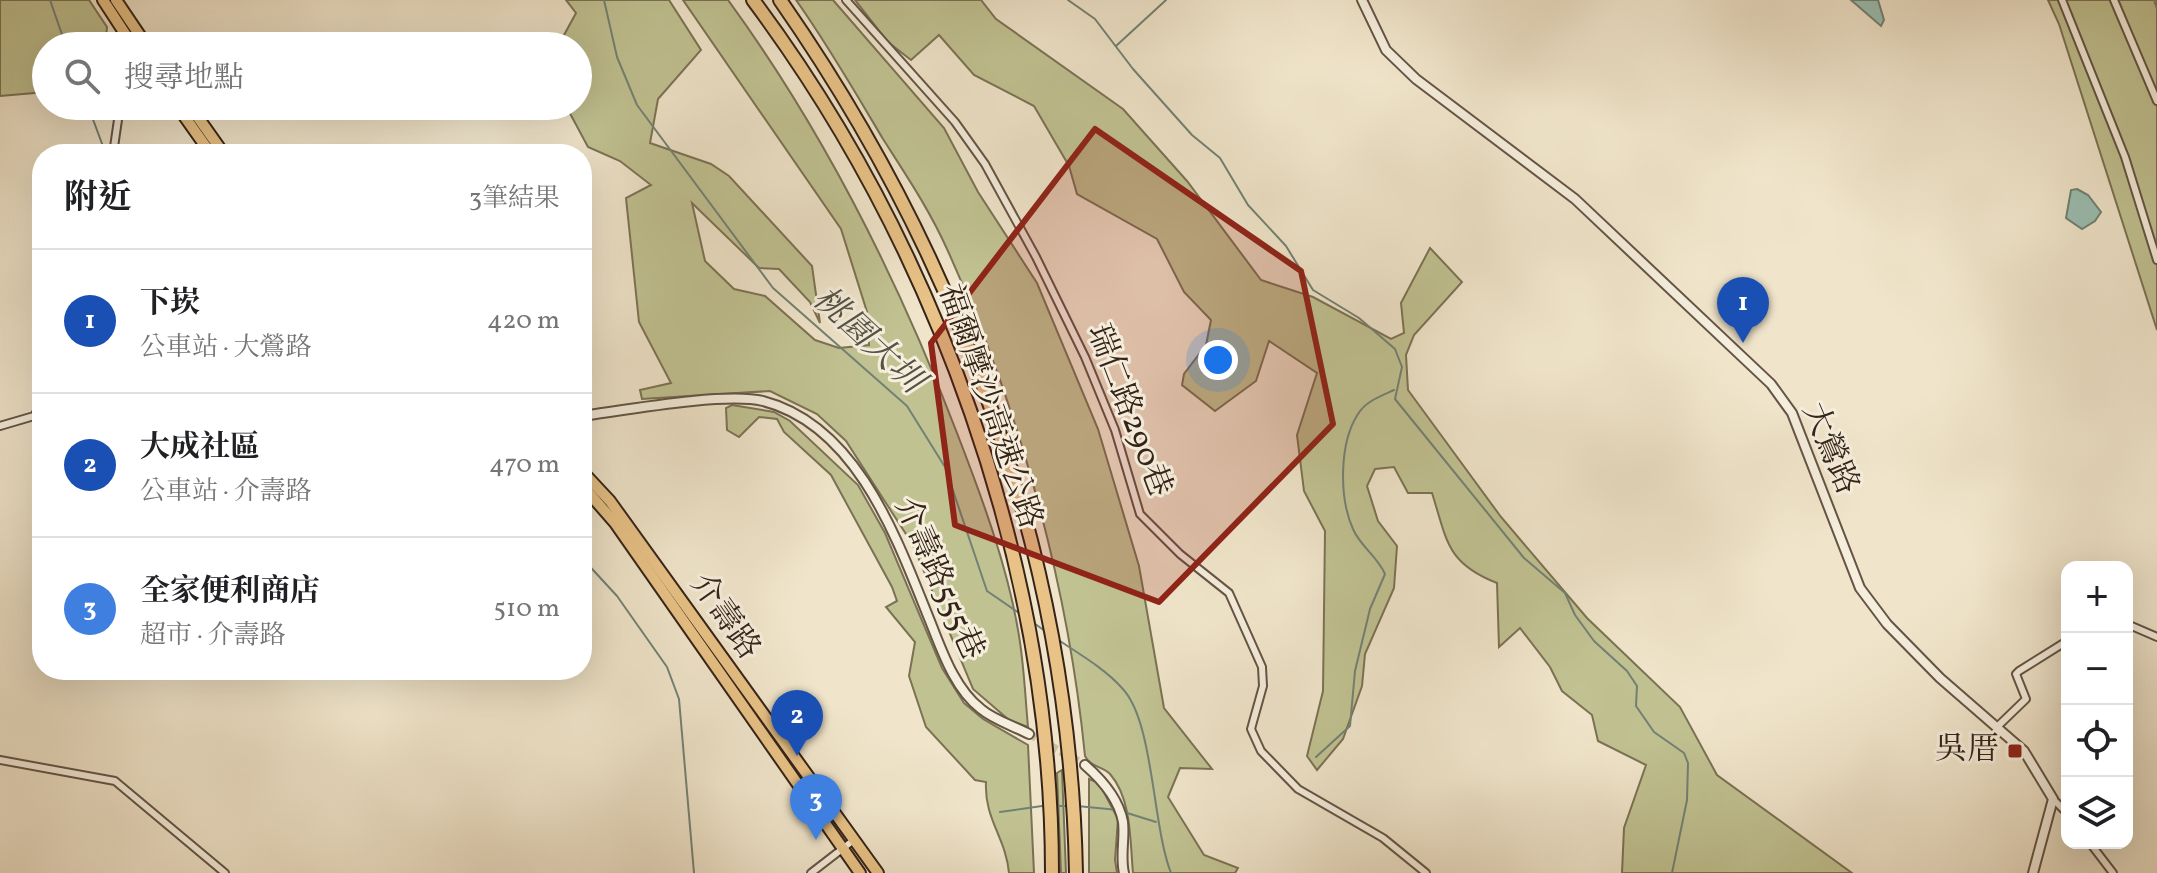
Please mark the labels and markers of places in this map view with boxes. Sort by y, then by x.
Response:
pin: 1 [1717,277,1769,343]
pin: 2 [771,690,823,756]
place label: 吳厝 [1935,729,1999,773]
marker: 吳厝 [2006,742,2024,760]
pin: 3 [790,774,842,840]

